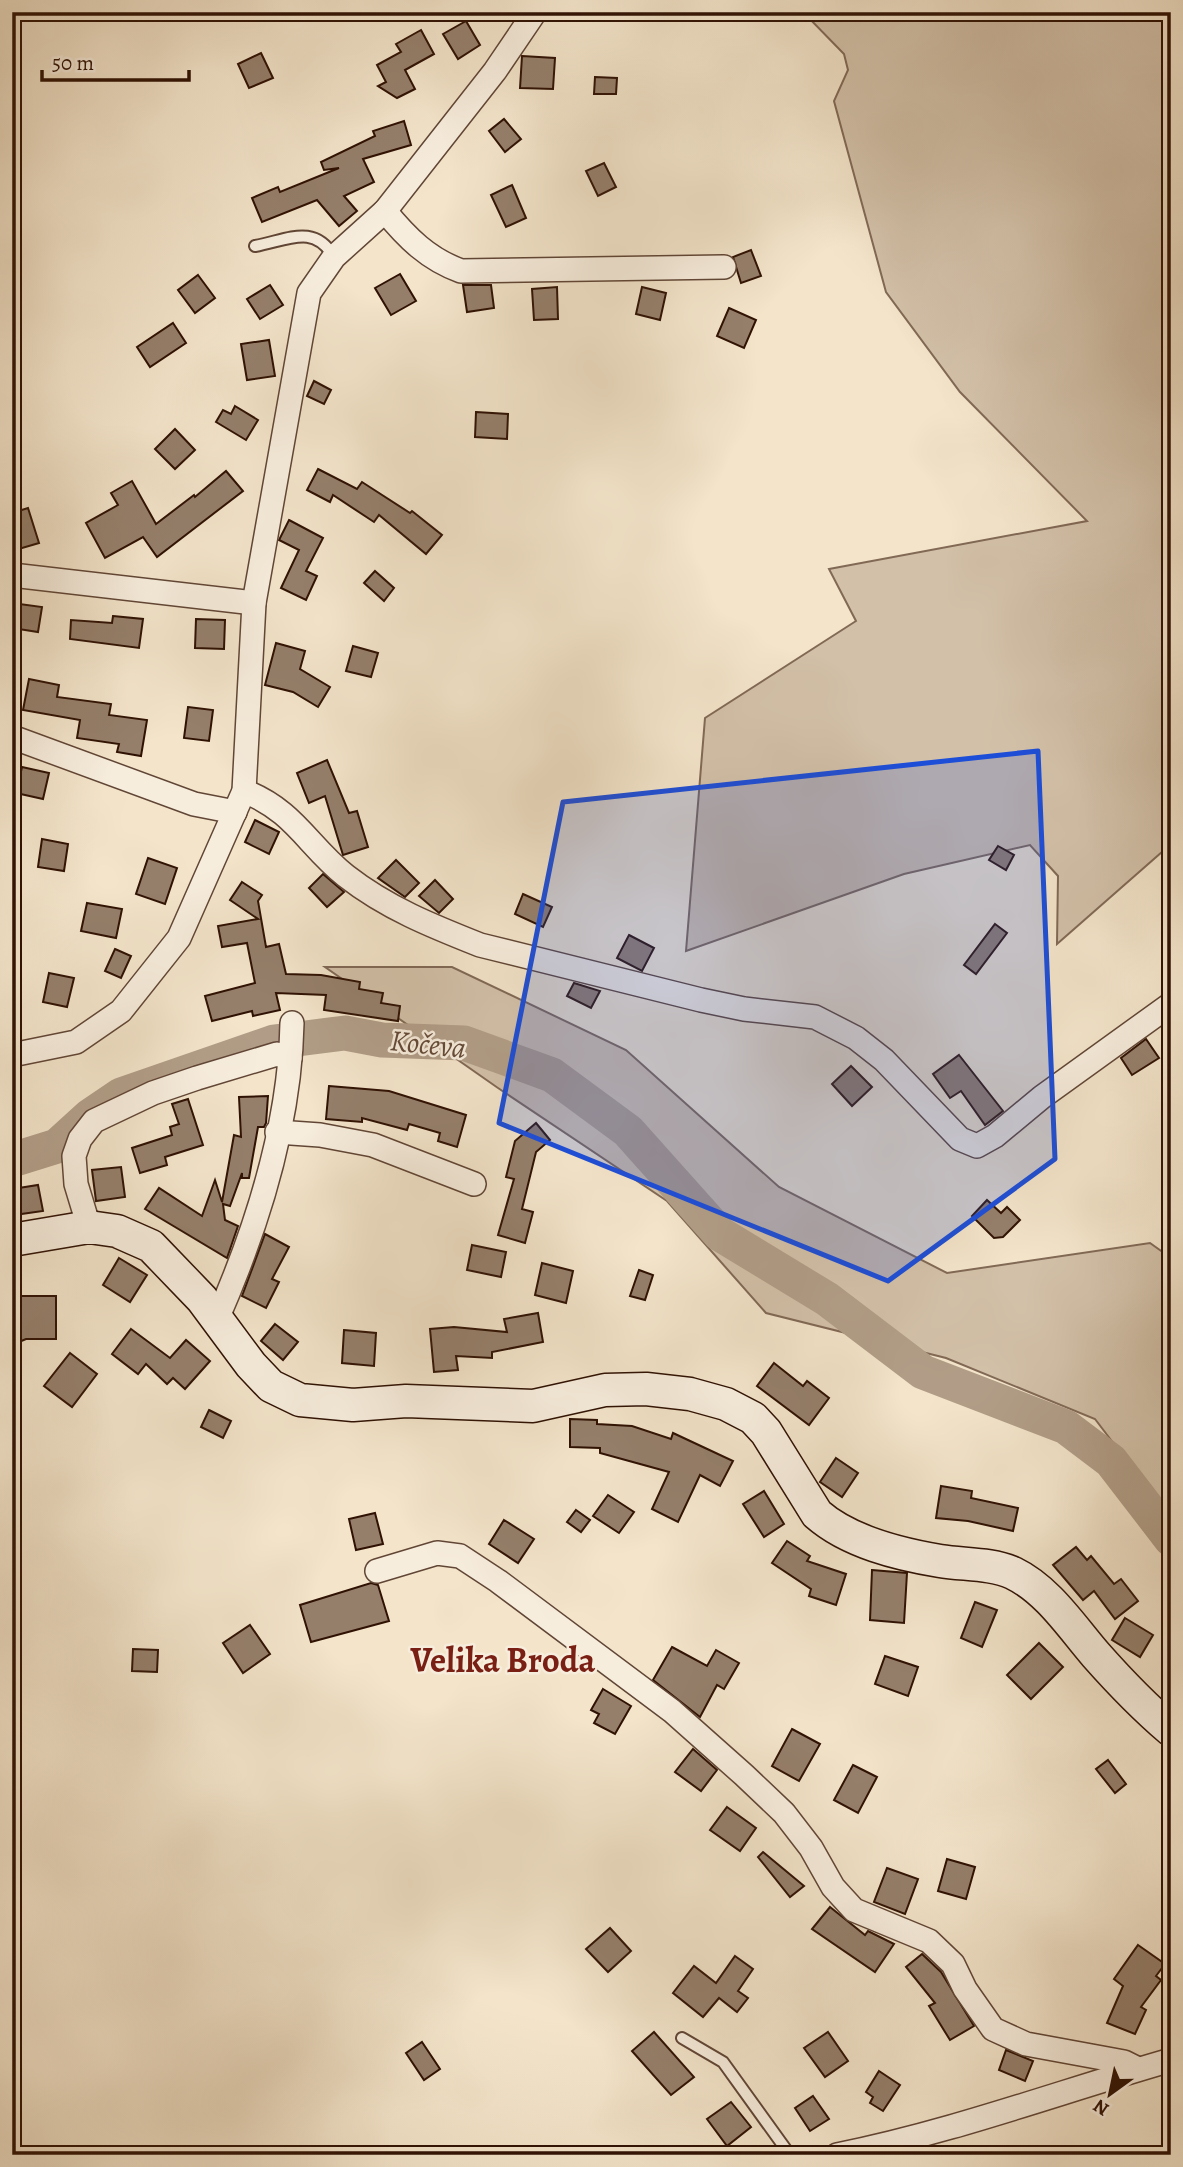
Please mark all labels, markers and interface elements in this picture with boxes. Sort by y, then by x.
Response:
scale bar [42,38,189,82]
text: 50 m [52,49,94,77]
water label: Kočeva [388,1020,468,1068]
district label: Velika Broda [410,1636,596,1684]
north arrow [1074,2058,1144,2128]
text: N [1088,2093,1114,2122]

